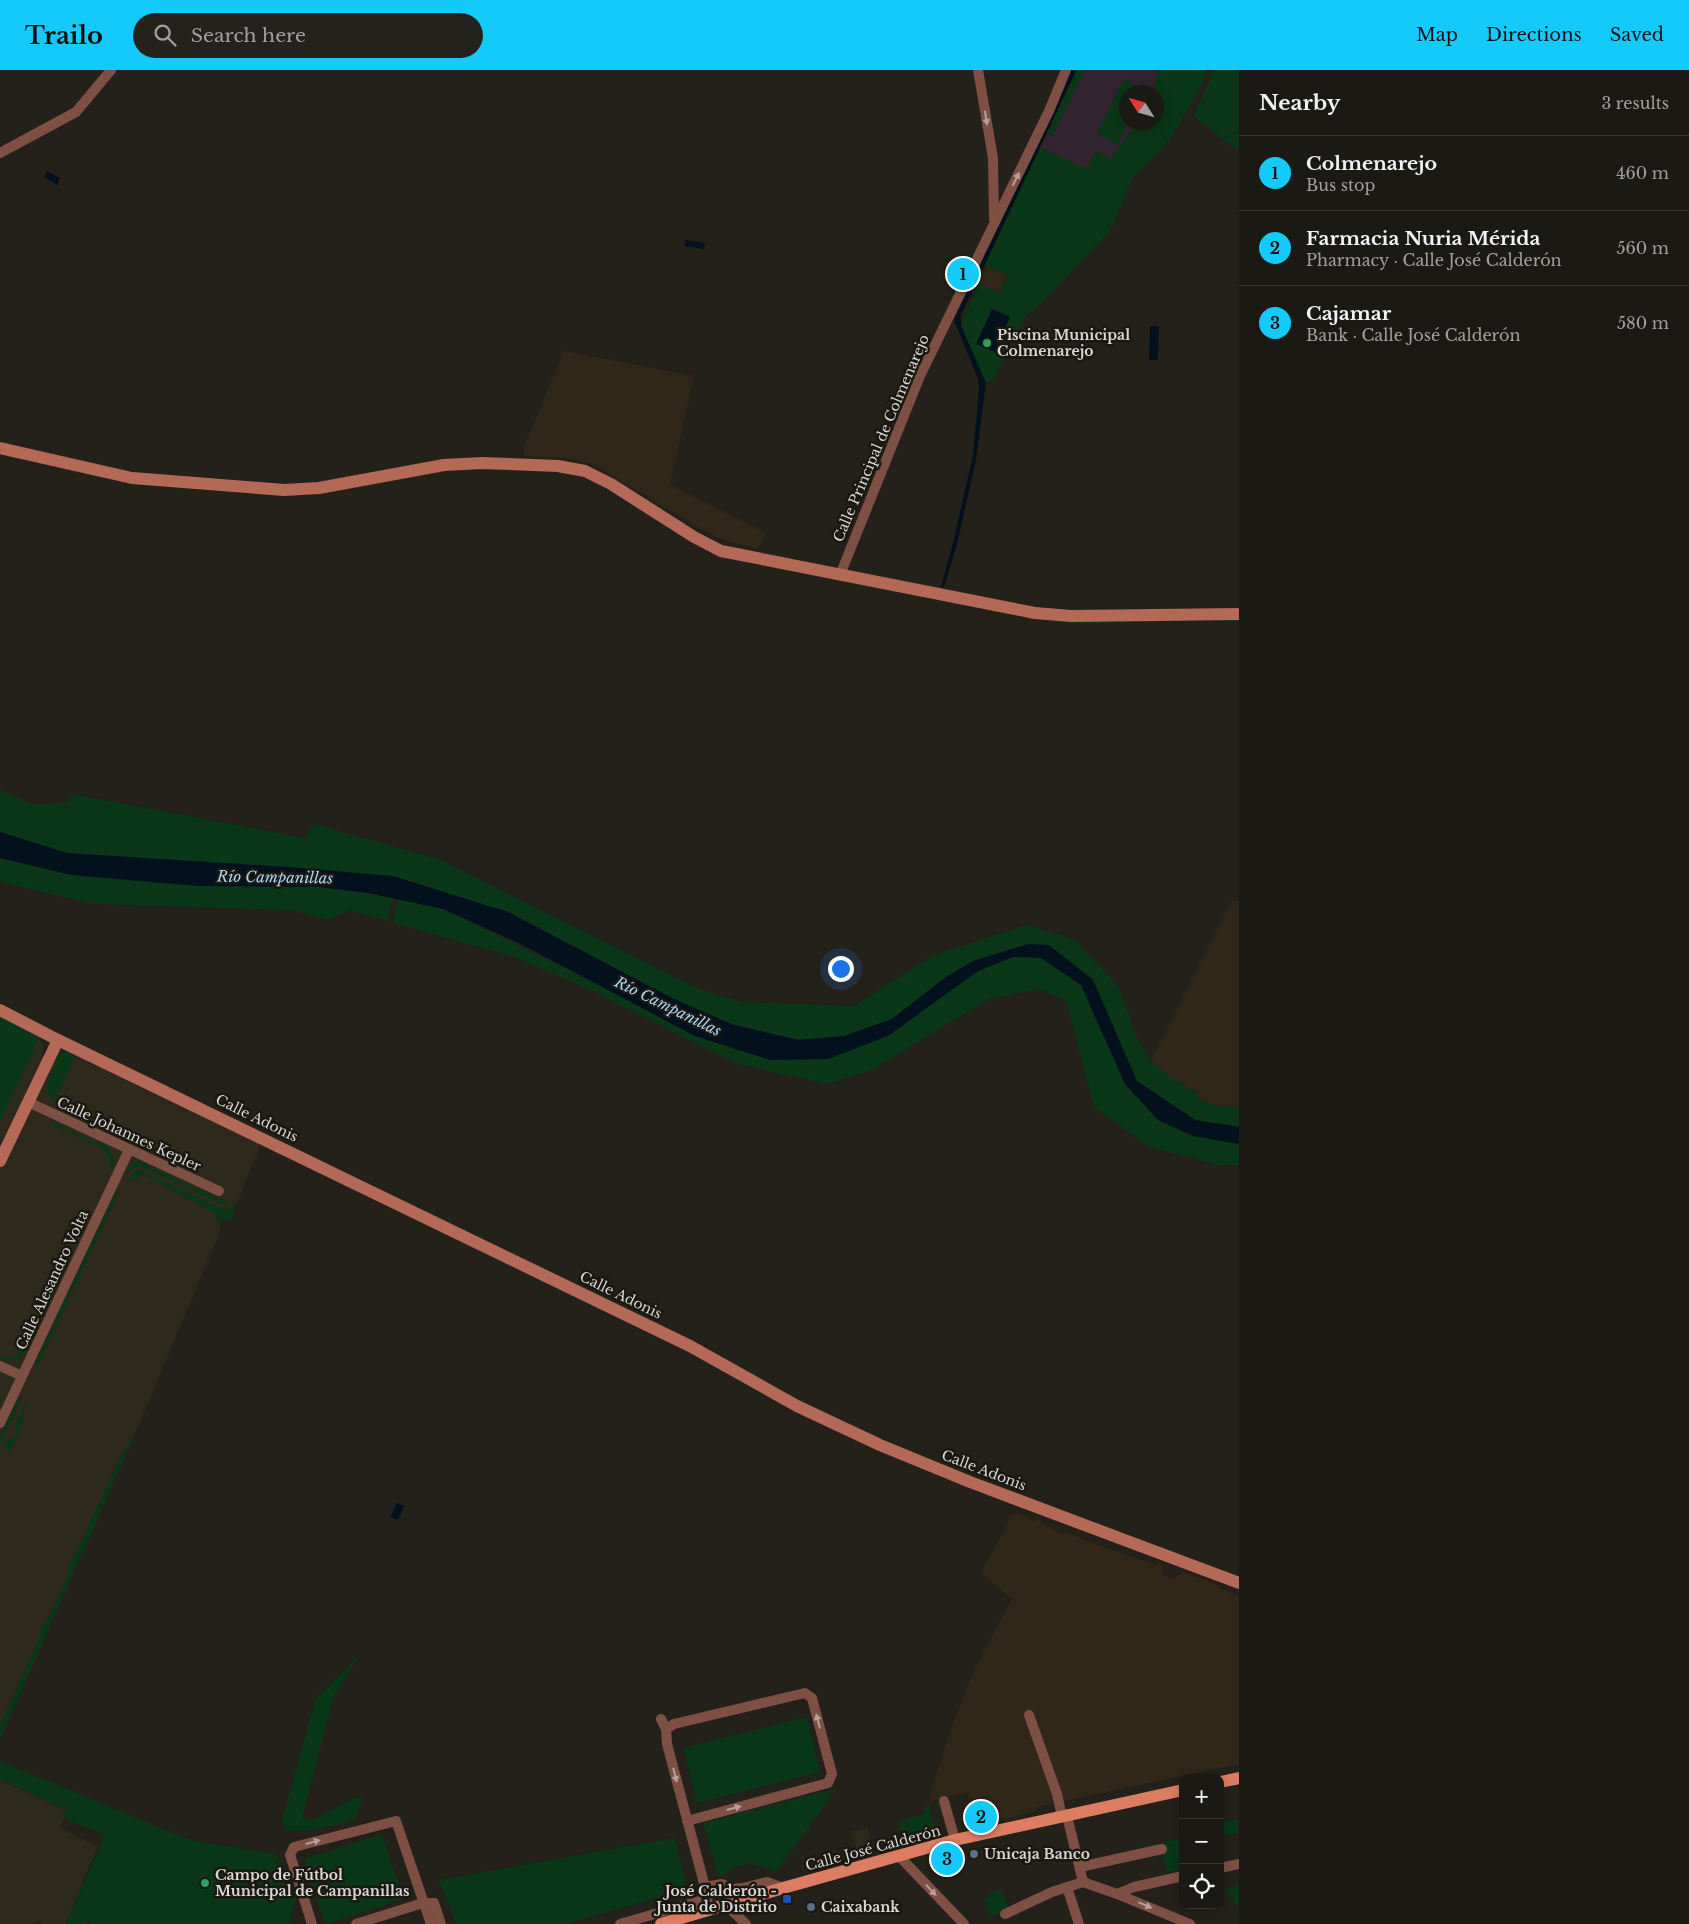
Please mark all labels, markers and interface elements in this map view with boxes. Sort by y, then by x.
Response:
search box [133,13,483,58]
text: Trailo [25,21,103,50]
icon: search [151,21,179,49]
text: Search here [191,24,306,47]
text: Map [1416,24,1458,46]
text: Directions [1486,24,1582,46]
text: Saved [1610,24,1664,46]
north arrow [1119,85,1164,130]
text: Nearby [1259,90,1340,116]
text: 3 results [1601,93,1669,113]
one-way arrow [983,110,991,126]
text: Colmenarejo [1306,152,1437,175]
text: 1 [1272,163,1278,183]
text: 460 m [1616,163,1669,183]
one-way arrow [1012,172,1020,186]
text: Bus stop [1306,175,1375,195]
text: Farmacia Nuria Mérida [1306,227,1540,250]
text: 2 [1270,238,1280,258]
text: 560 m [1616,238,1669,258]
text: Pharmacy · Calle José Calderón [1306,250,1562,270]
pin: 1 [947,255,979,293]
text: Cajamar [1306,302,1391,325]
text: 3 [1270,313,1280,333]
text: 580 m [1617,313,1669,333]
text: Bank · Calle José Calderón [1306,325,1521,345]
place label: Piscina Municipal Colmenarejo [997,326,1130,360]
street label: Calle Principal de Colmenarejo [829,331,933,545]
marker: Piscina Municipal Colmenarejo [981,337,993,349]
water label: Río Campanillas [216,866,334,888]
your location [828,956,854,982]
water label: Río Campanillas [611,972,725,1040]
street label: Calle Adonis [213,1090,301,1146]
street label: Calle Johannes Kepler [54,1093,204,1175]
street label: Calle Alesandro Volta [12,1207,92,1353]
street label: Calle Adonis [577,1267,665,1323]
street label: Calle Adonis [939,1446,1029,1494]
one-way arrow [814,1713,822,1728]
one-way arrow [671,1768,679,1783]
map controls [1179,1774,1224,1909]
button: + [1179,1774,1224,1819]
pin: 2 [965,1798,997,1836]
one-way arrow [726,1804,741,1812]
button: − [1179,1819,1224,1864]
street label: Calle José Calderón [803,1821,943,1875]
one-way arrow [306,1838,321,1846]
pin: 3 [931,1840,963,1878]
place label: Unicaja Banco [984,1845,1090,1863]
marker: Unicaja Banco [968,1848,980,1860]
button: locate [1179,1864,1224,1909]
place label: Campo de Fútbol Municipal de Campanillas [215,1866,410,1900]
marker: Campo de Fútbol Municipal de Campanillas [199,1877,211,1889]
place label: José Calderón - Junta de Distrito [653,1882,777,1916]
one-way arrow [925,1884,937,1896]
marker: José Calderón - Junta de Distrito [781,1893,793,1905]
place label: Caixabank [821,1898,900,1916]
marker: Caixabank [805,1901,817,1913]
one-way arrow [1138,1902,1152,1910]

